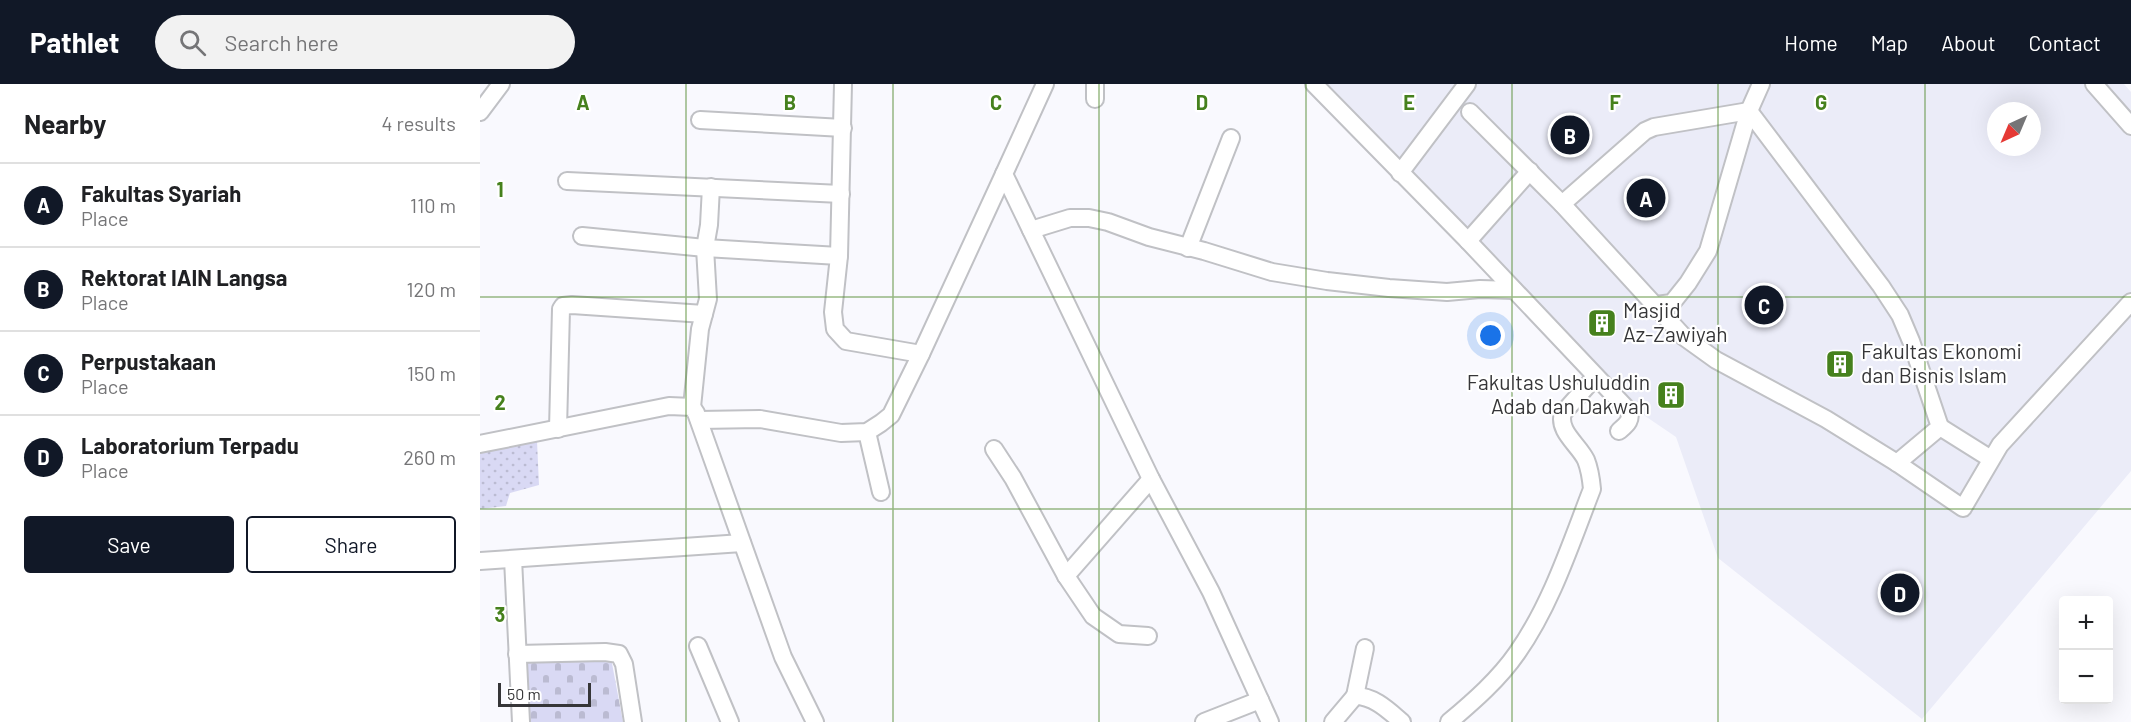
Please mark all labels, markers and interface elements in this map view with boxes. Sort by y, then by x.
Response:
search box [155,15,575,69]
text: Pathlet [30,25,119,59]
icon: search [176,26,209,59]
text: Search here [224,29,339,55]
text: Home [1784,30,1838,55]
text: Map [1871,30,1908,55]
text: About [1941,30,1996,55]
text: Contact [2029,30,2101,55]
text: A [576,90,590,114]
text: B [784,90,796,114]
text: C [990,90,1002,114]
text: D [1196,90,1208,114]
text: E [1403,90,1415,114]
text: F [1609,90,1621,114]
text: G [1815,90,1827,114]
north arrow [1987,102,2041,156]
text: Nearby [24,108,106,139]
text: 4 results [381,111,456,135]
pin: B [1550,112,1590,158]
pin: A [1626,176,1666,220]
text: 1 [496,177,504,201]
text: Fakultas Syariah [81,180,241,206]
text: A [37,193,50,217]
text: 110 m [410,193,456,217]
text: Place [81,206,129,230]
text: Rektorat IAIN Langsa [81,264,287,290]
text: B [37,277,50,301]
text: 120 m [406,277,456,301]
pin: C [1744,282,1784,328]
text: Place [81,290,129,314]
place label: Masjid Az-Zawiyah [1623,297,1728,346]
building icon: Masjid Az-Zawiyah [1586,307,1618,339]
your location [1476,321,1505,350]
place label: Fakultas Ekonomi dan Bisnis Islam [1861,338,2022,387]
text: Perpustakaan [81,348,216,374]
building icon: Fakultas Ekonomi dan Bisnis Islam [1824,348,1856,380]
text: C [37,361,50,385]
text: 150 m [407,361,456,385]
place label: Fakultas Ushuluddin Adab dan Dakwah [1467,369,1650,418]
text: Place [81,374,129,398]
building icon: Fakultas Ushuluddin Adab dan Dakwah [1655,379,1687,411]
text: 2 [494,390,506,414]
text: Laboratorium Terpadu [81,432,299,458]
text: D [37,445,50,469]
text: 260 m [403,445,456,469]
text: Place [81,458,129,482]
button: Save [24,516,234,573]
button: Share [246,516,456,573]
pin: D [1880,570,1920,616]
map controls [2059,596,2113,704]
button: + [2059,596,2113,650]
text: 3 [495,602,505,626]
button: − [2059,650,2113,704]
scale bar [498,680,591,708]
text: 50 m [507,684,541,703]

